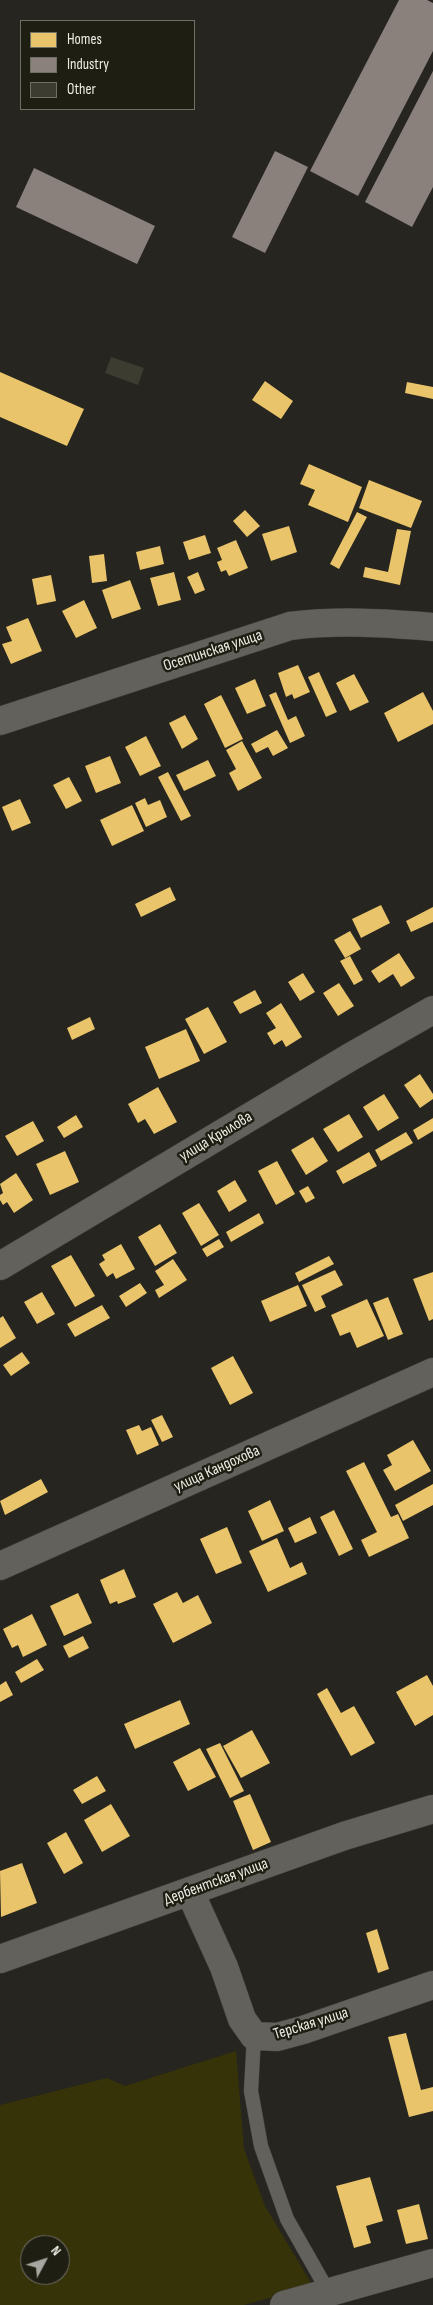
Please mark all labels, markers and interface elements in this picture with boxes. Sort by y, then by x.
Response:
legend [20,20,195,110]
text: Homes [67,30,102,49]
text: Industry [67,55,109,74]
text: Other [67,80,96,99]
street label: Осетинская улица [161,626,265,676]
street label: улица Крылова [176,1108,256,1166]
street label: улица Кандохова [171,1442,263,1496]
street label: Дербентская улица [161,1854,271,1910]
street label: Терская улица [271,2004,351,2044]
north arrow [20,2235,70,2285]
text: N [47,2242,65,2259]

